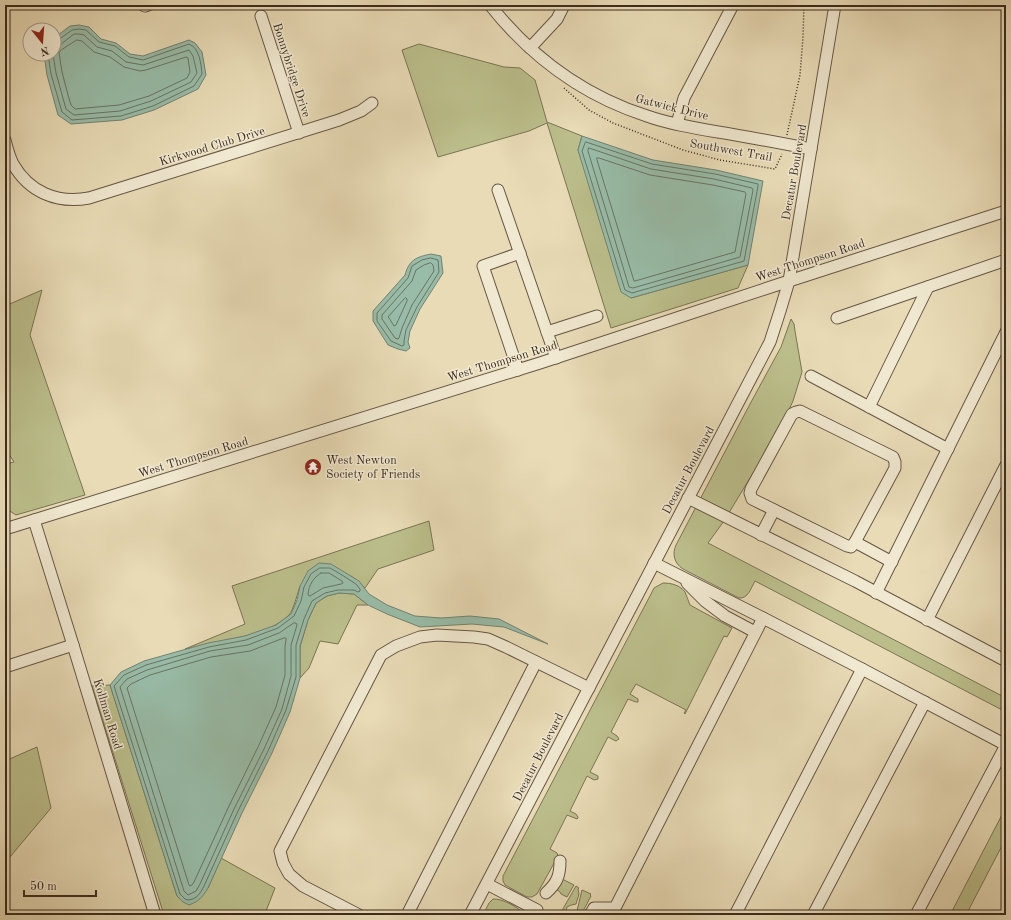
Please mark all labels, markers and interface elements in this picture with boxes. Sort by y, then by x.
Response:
north arrow [22,22,62,62]
street label: Bonnybridge Drive [270,22,312,119]
text: N [38,44,50,57]
street label: Gatwick Drive [634,93,710,123]
street label: Decatur Boulevard [781,123,809,221]
street label: Kirkwood Club Drive [158,125,267,169]
street label: Southwest Trail [689,138,773,164]
street label: West Thompson Road [754,238,867,284]
street label: West Thompson Road [446,339,559,384]
street label: Decatur Boulevard [661,425,717,516]
street label: West Thompson Road [137,435,250,480]
place label: West Newton Society of Friends [326,455,420,481]
temple icon: West Newton Society of Friends [303,457,323,477]
street label: Kollman Road [91,677,124,751]
street label: Decatur Boulevard [511,711,566,804]
scale bar [24,872,96,898]
text: 50 m [30,880,57,893]

